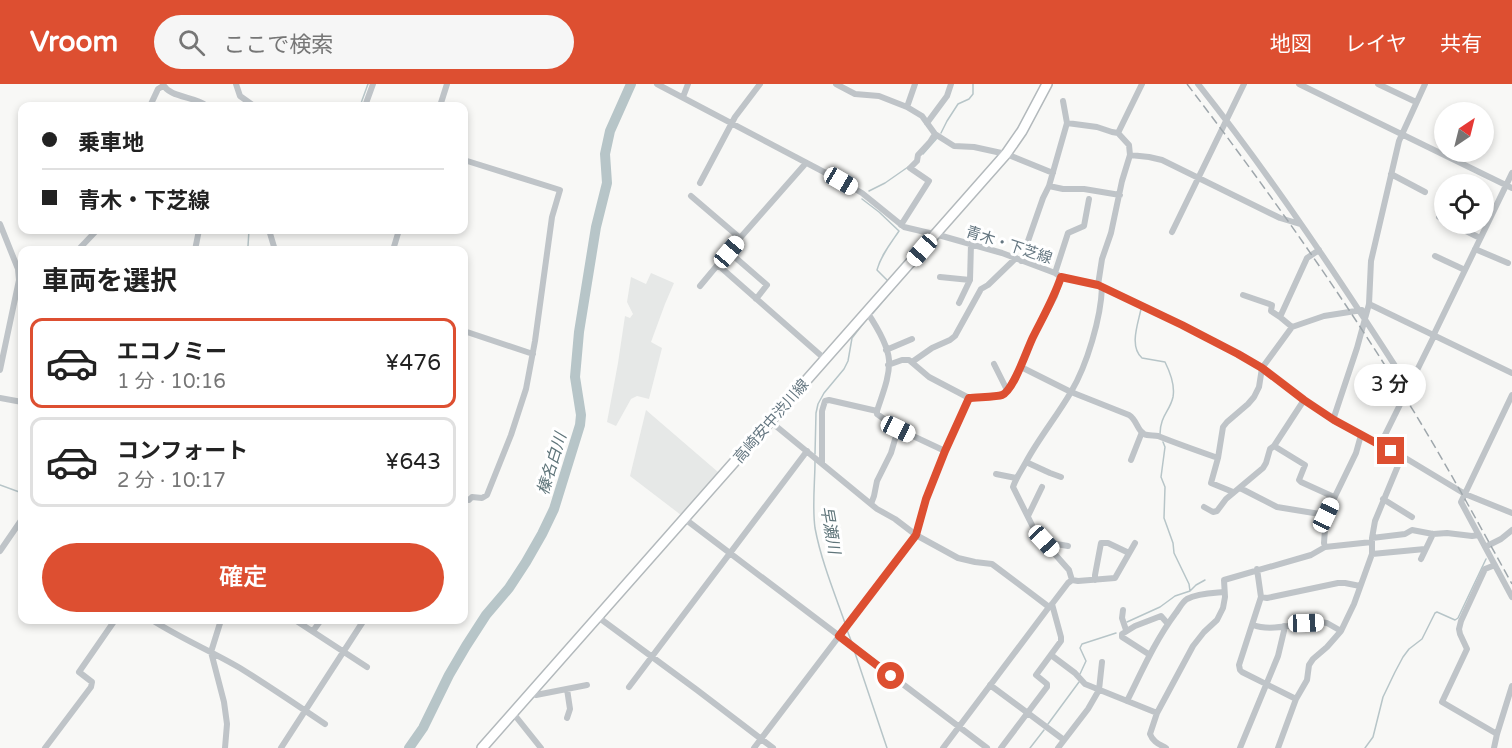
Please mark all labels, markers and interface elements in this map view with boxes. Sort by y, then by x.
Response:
search box [154,15,574,69]
text: Vroom [30,25,118,59]
icon: search [175,26,208,59]
text: ここで検索 [223,32,333,58]
text: 地図 [1270,32,1312,57]
text: レイヤ [1345,32,1407,57]
text: 共有 [1440,32,1482,57]
north arrow [1434,102,1494,162]
map controls [1434,102,1494,234]
text: 乗車地 [78,130,144,156]
car [821,164,861,198]
button: locate [1434,174,1494,234]
text: 青木・下芝線 [78,188,210,214]
street label: 青木・下芝線 [963,223,1055,267]
car [903,231,941,269]
car [711,232,747,272]
text: 車両を選択 [42,265,177,298]
icon: car [45,336,99,390]
text: エコノミー [117,339,227,365]
text: ¥476 [385,350,441,376]
callout: 3 分 [1355,364,1427,406]
text: 1 分 · 10:16 [117,370,226,394]
text: 3 分 [1371,373,1409,397]
street label: 高崎安中渋川線 [730,375,812,467]
car [878,413,918,445]
water label: 榛名白川 [533,429,572,498]
icon: car [45,435,99,489]
route end [1377,437,1404,464]
text: コンフォート [117,438,248,464]
text: ¥643 [385,449,441,475]
text: 2 分 · 10:17 [117,469,226,493]
car [1310,495,1342,535]
water label: 早瀬川 [816,505,844,557]
car [1025,522,1063,560]
button: 確定 [42,543,444,612]
car [1288,613,1324,633]
route start [877,662,904,689]

